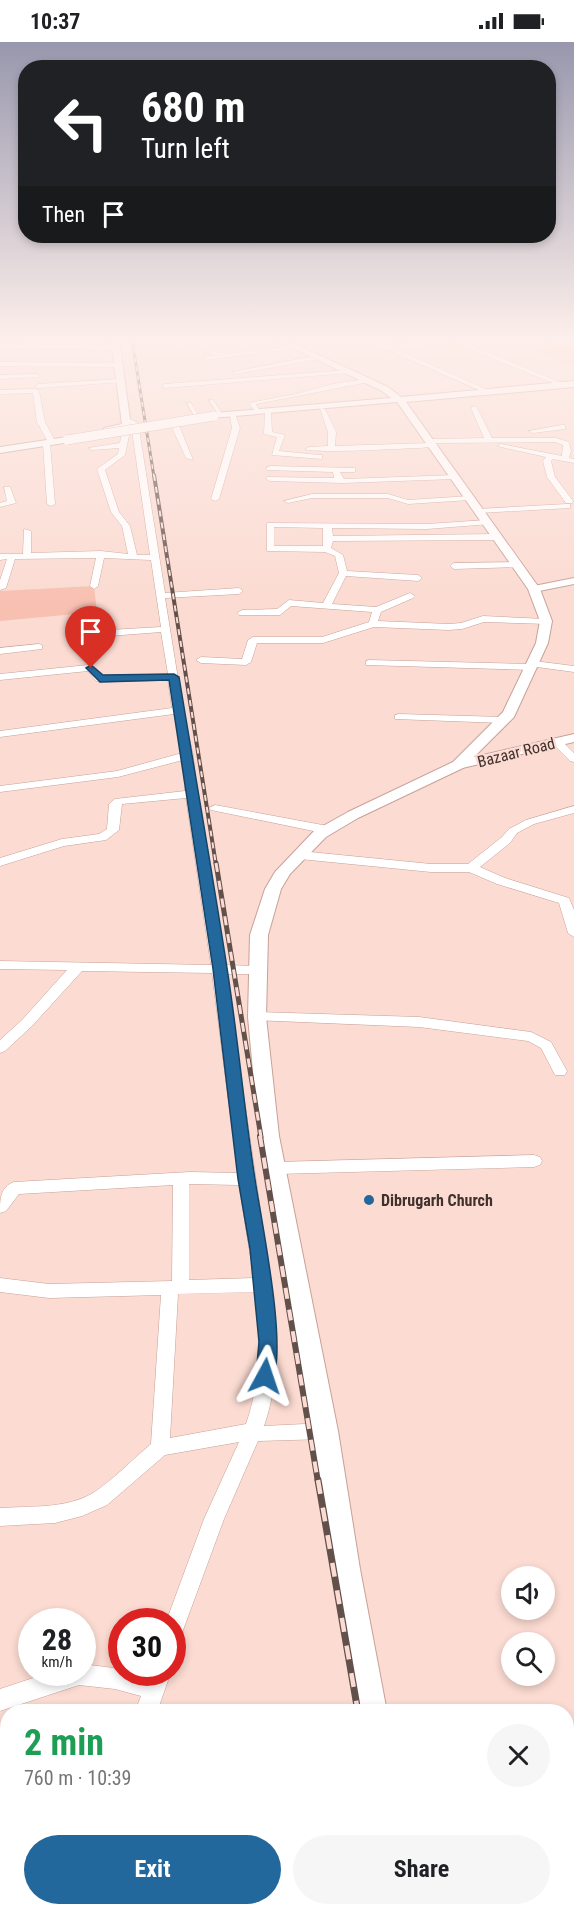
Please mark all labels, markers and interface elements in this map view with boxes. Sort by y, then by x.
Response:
text: 10:37 [30,9,81,34]
text: 680 m [141,83,246,132]
icon: left [42,84,120,162]
text: Turn left [141,133,230,165]
icon: arrive [97,198,130,231]
text: Then [42,202,85,227]
pin [65,606,116,668]
icon: arrive [74,615,107,648]
street label: Bazaar Road [475,734,557,771]
place label: Dibrugarh Church [381,1191,493,1210]
marker: Dibrugarh Church [362,1193,376,1207]
position arrow [233,1344,297,1408]
map controls [501,1566,555,1686]
button: sound [501,1566,555,1620]
speed limit sign: 30 [108,1608,186,1686]
text: 28 [42,1622,72,1657]
button: search [501,1632,555,1686]
text: km/h [42,1653,72,1671]
text: 2 min [24,1722,104,1764]
button: close [487,1724,550,1787]
text: 760 m · 10:39 [24,1766,131,1790]
button: Exit [24,1835,281,1904]
button: Share [293,1835,550,1904]

